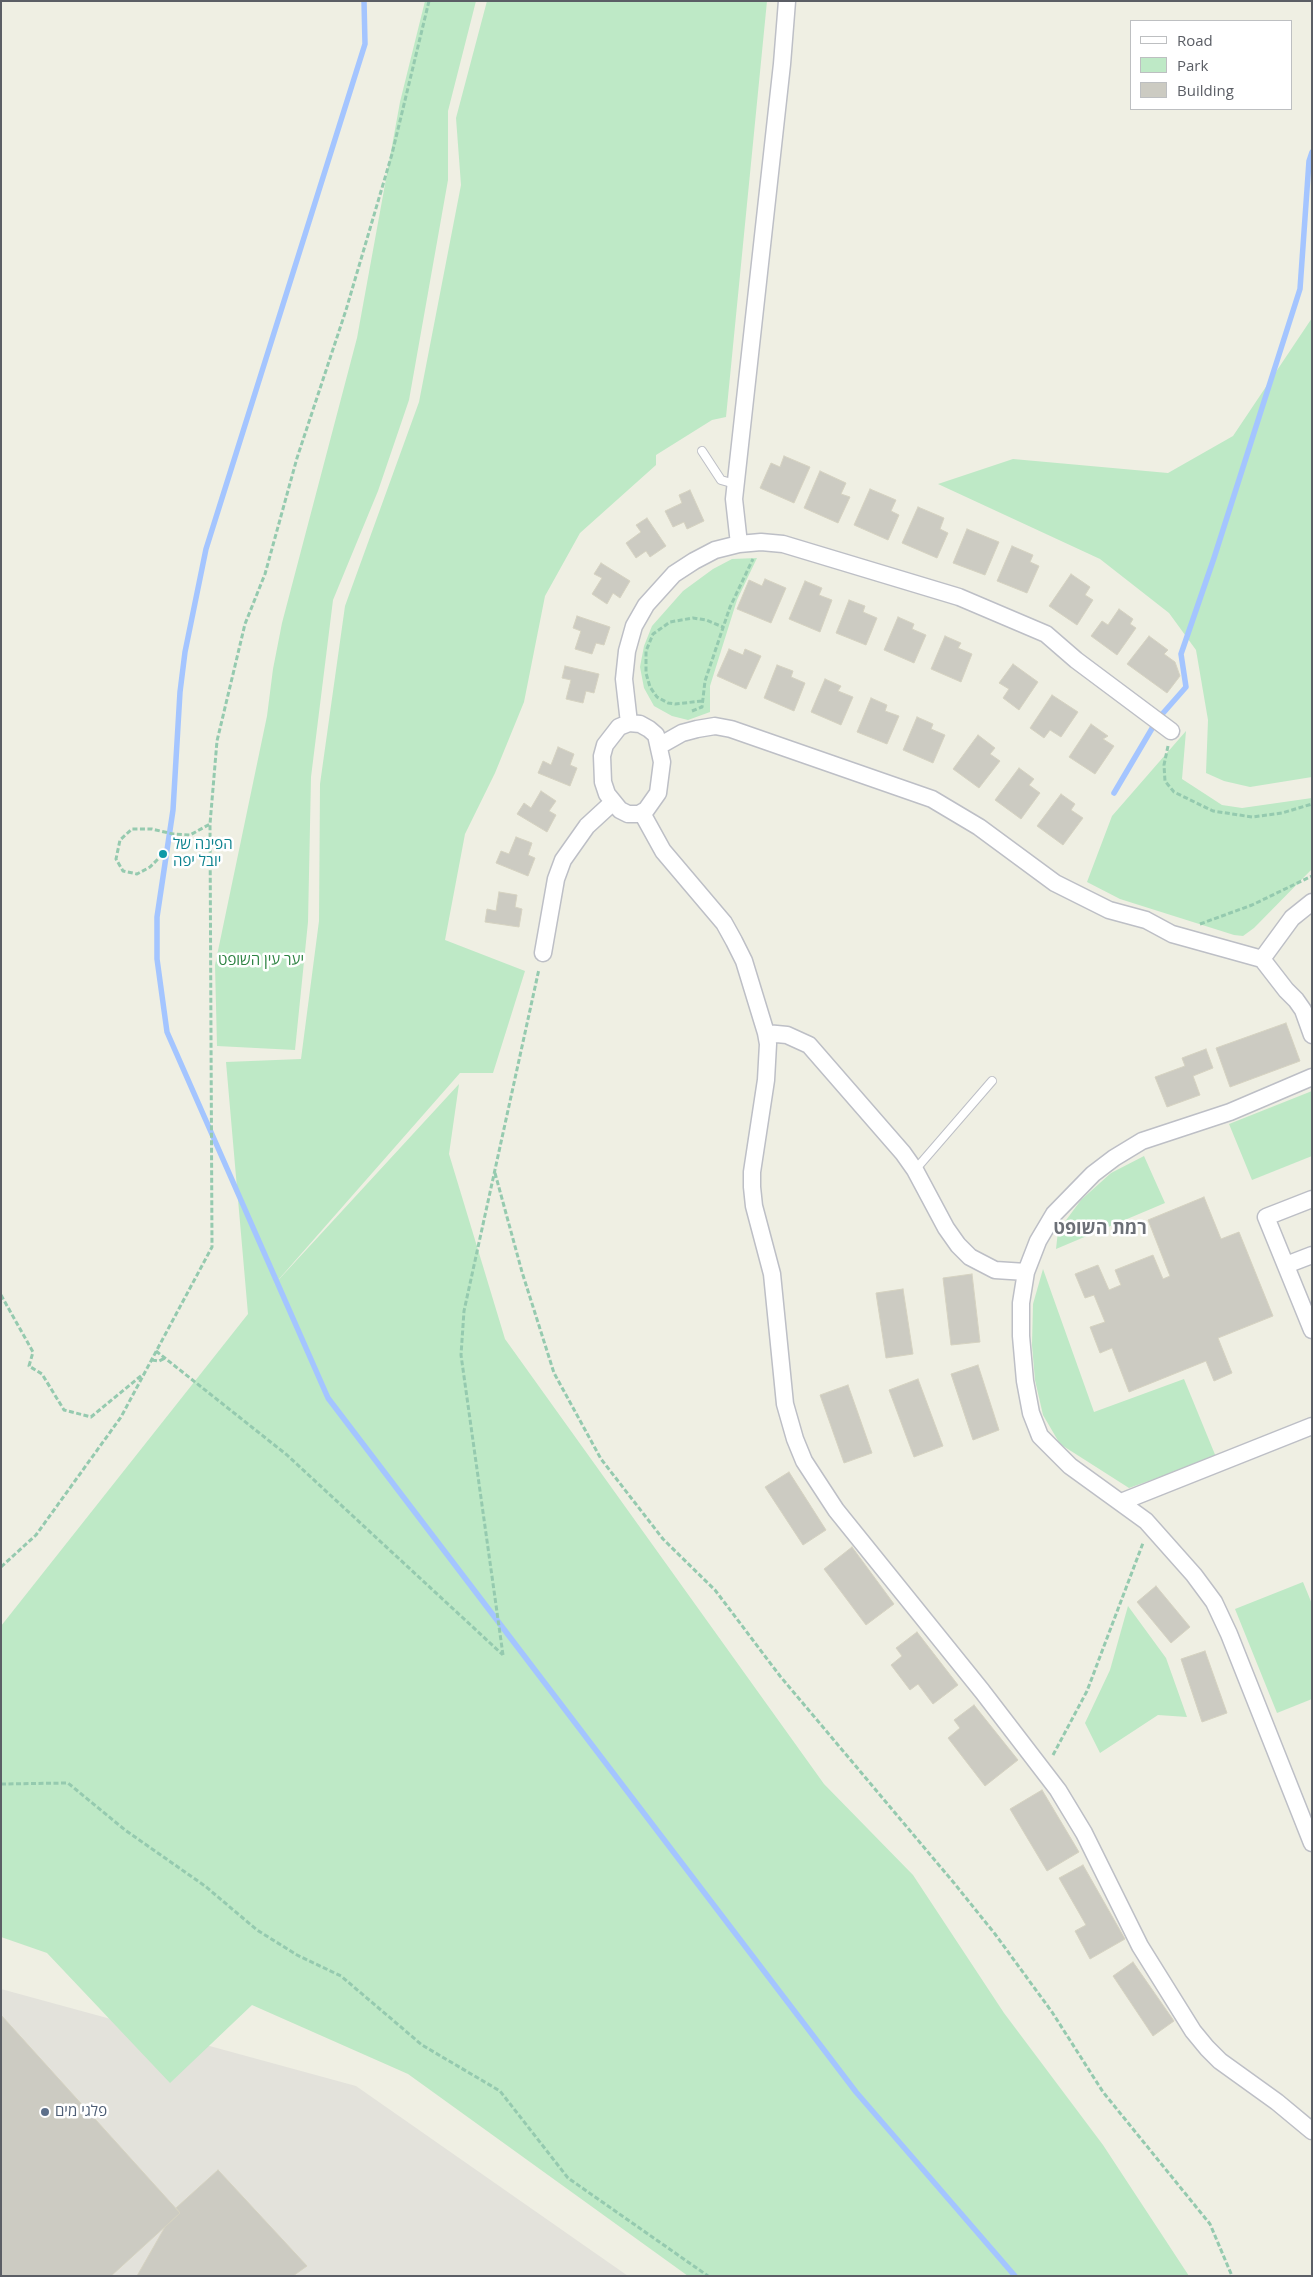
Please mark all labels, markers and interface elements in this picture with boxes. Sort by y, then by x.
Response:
legend [1130,20,1293,110]
text: Road [1177,30,1213,50]
text: Park [1177,55,1208,75]
text: Building [1177,80,1234,100]
place label: הפינה של יובל יפה [173,836,233,871]
marker: הפינה של יובל יפה [157,848,169,860]
park label: יער עין השופט [218,952,304,970]
district label: רמת השופט [1053,1218,1147,1240]
place label: פלגי מים [55,2103,107,2121]
marker: פלגי מים [39,2106,51,2118]

